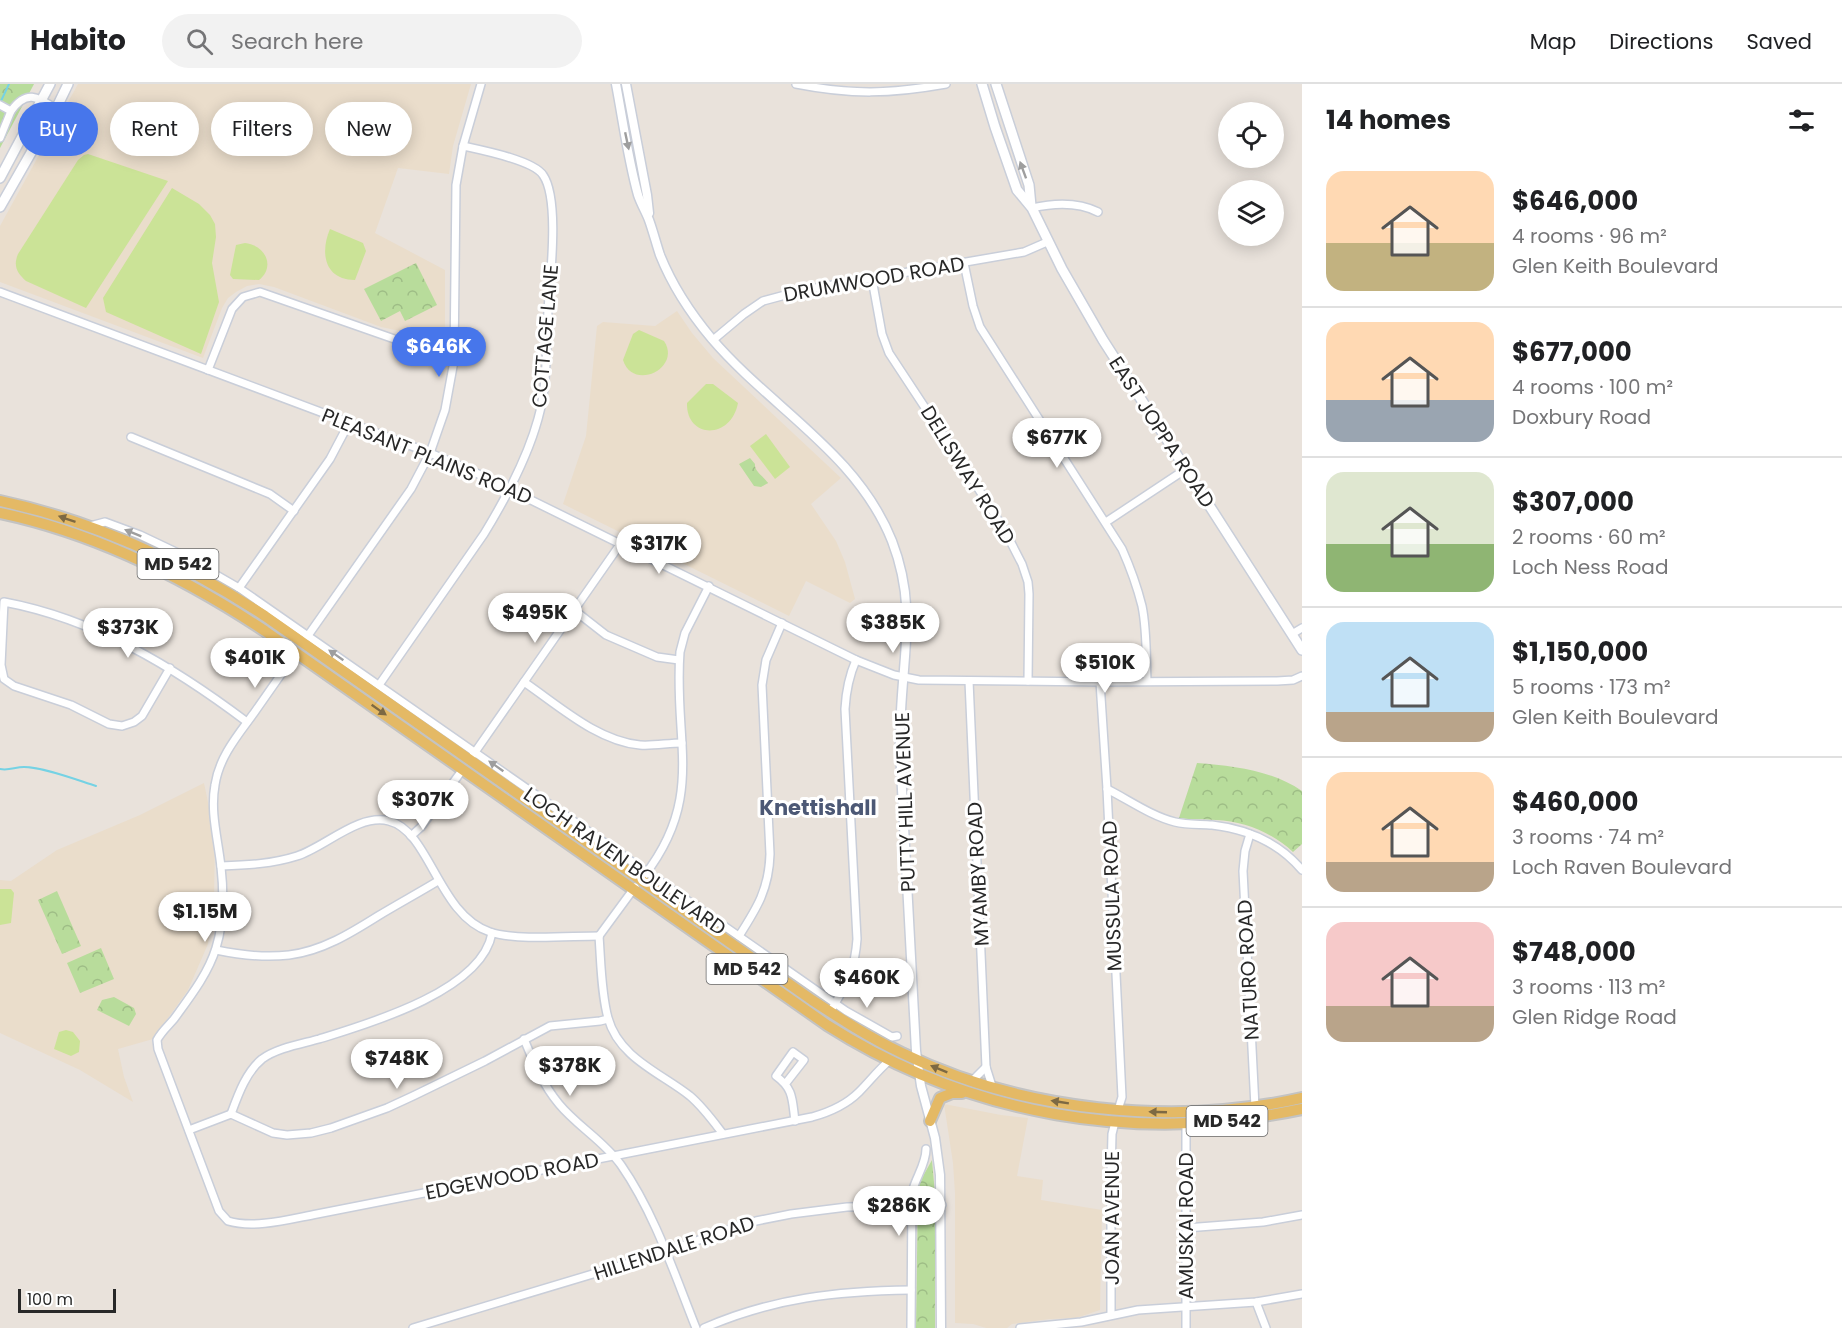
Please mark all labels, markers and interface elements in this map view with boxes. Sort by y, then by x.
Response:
search box [162,14,582,68]
text: Habito [30,21,126,60]
icon: search [183,25,216,58]
text: Search here [231,26,363,57]
text: Map [1530,27,1576,56]
text: Directions [1609,27,1713,56]
text: Saved [1746,27,1812,56]
chip: Buy [18,102,98,156]
chip: Rent [110,102,199,156]
chip: Filters [211,102,313,156]
chip: New [325,102,412,156]
map controls [1218,102,1284,246]
button: locate [1218,102,1284,168]
text: 14 homes [1326,102,1451,138]
icon: filters [1785,104,1818,137]
one-way arrow [623,132,632,151]
one-way arrow [1018,161,1028,179]
button: layers [1218,180,1284,246]
text: $646,000 [1512,183,1638,219]
icon: home [1374,195,1446,267]
text: 4 rooms · 96 m² [1512,222,1667,250]
street label: DRUMWOOD ROAD [781,249,967,309]
text: Glen Keith Boulevard [1512,252,1719,280]
street label: COTTAGE LANE [525,263,565,409]
pin: $646K [397,327,481,378]
text: $646K [406,332,472,360]
text: $677,000 [1512,334,1632,370]
icon: home [1374,346,1446,418]
street label: EAST JOPPA ROAD [1102,351,1222,513]
text: 4 rooms · 100 m² [1512,373,1673,401]
street label: DELLSWAY ROAD [914,400,1022,550]
street label: PLEASANT PLAINS ROAD [318,401,536,511]
text: Doxbury Road [1512,403,1651,431]
pin: $677K [1015,418,1099,469]
text: $677K [1026,423,1088,451]
text: $307,000 [1512,484,1634,520]
icon: home [1374,496,1446,568]
one-way arrow [58,513,76,523]
text: 2 rooms · 60 m² [1512,523,1666,551]
pin: $317K [617,524,701,575]
one-way arrow [124,528,142,538]
text: $317K [630,529,688,557]
road number: MD 542 [138,549,219,579]
text: Loch Ness Road [1512,553,1668,581]
pin: $495K [493,593,577,644]
text: $495K [502,598,568,626]
pin: $385K [851,603,935,654]
pin: $373K [86,608,170,659]
text: $385K [860,608,926,636]
text: $373K [97,613,159,641]
text: $1,150,000 [1512,634,1648,670]
pin: $401K [213,638,297,689]
text: $401K [224,643,286,671]
pin: $510K [1063,643,1147,694]
icon: home [1374,646,1446,718]
text: $510K [1075,648,1135,676]
one-way arrow [328,650,344,661]
text: 5 rooms · 173 m² [1512,673,1671,701]
text: Glen Keith Boulevard [1512,703,1719,731]
one-way arrow [370,704,386,716]
street label: PUTTY HILL AVENUE [888,711,922,893]
one-way arrow [488,761,504,772]
pin: $307K [381,780,465,831]
street label: LOCH RAVEN BOULEVARD [518,780,732,942]
text: $460,000 [1512,784,1639,820]
text: $307K [392,785,454,813]
district label: Knettishall [759,793,877,822]
icon: home [1374,796,1446,868]
street label: MYAMBY ROAD [960,801,996,947]
street label: MUSSULA ROAD [1095,820,1129,972]
text: 3 rooms · 74 m² [1512,823,1664,851]
text: Loch Raven Boulevard [1512,853,1732,881]
pin: $1.15M [156,892,254,943]
text: $1.15M [172,897,238,925]
street label: NATURO ROAD [1230,899,1266,1041]
text: $748,000 [1512,934,1636,970]
icon: home [1374,946,1446,1018]
road number: MD 542 [706,954,788,984]
pin: $460K [825,958,909,1009]
text: $460K [834,963,900,991]
text: 3 rooms · 113 m² [1512,973,1665,1001]
text: Glen Ridge Road [1512,1003,1677,1031]
pin: $748K [355,1039,439,1090]
text: $748K [365,1044,429,1072]
pin: $378K [528,1046,612,1097]
text: $378K [539,1051,601,1079]
one-way arrow [930,1064,948,1073]
one-way arrow [1051,1097,1070,1106]
road number: MD 542 [1186,1106,1268,1136]
one-way arrow [1149,1107,1168,1117]
street label: EDGEWOOD ROAD [423,1145,601,1207]
street label: JOAN AVENUE [1098,1151,1126,1285]
street label: AMUSKAI ROAD [1172,1152,1200,1300]
pin: $286K [857,1186,941,1237]
text: $286K [867,1191,931,1219]
street label: HILLENDALE ROAD [590,1209,758,1287]
scale bar [18,1286,116,1314]
text: 100 m [27,1288,73,1311]

